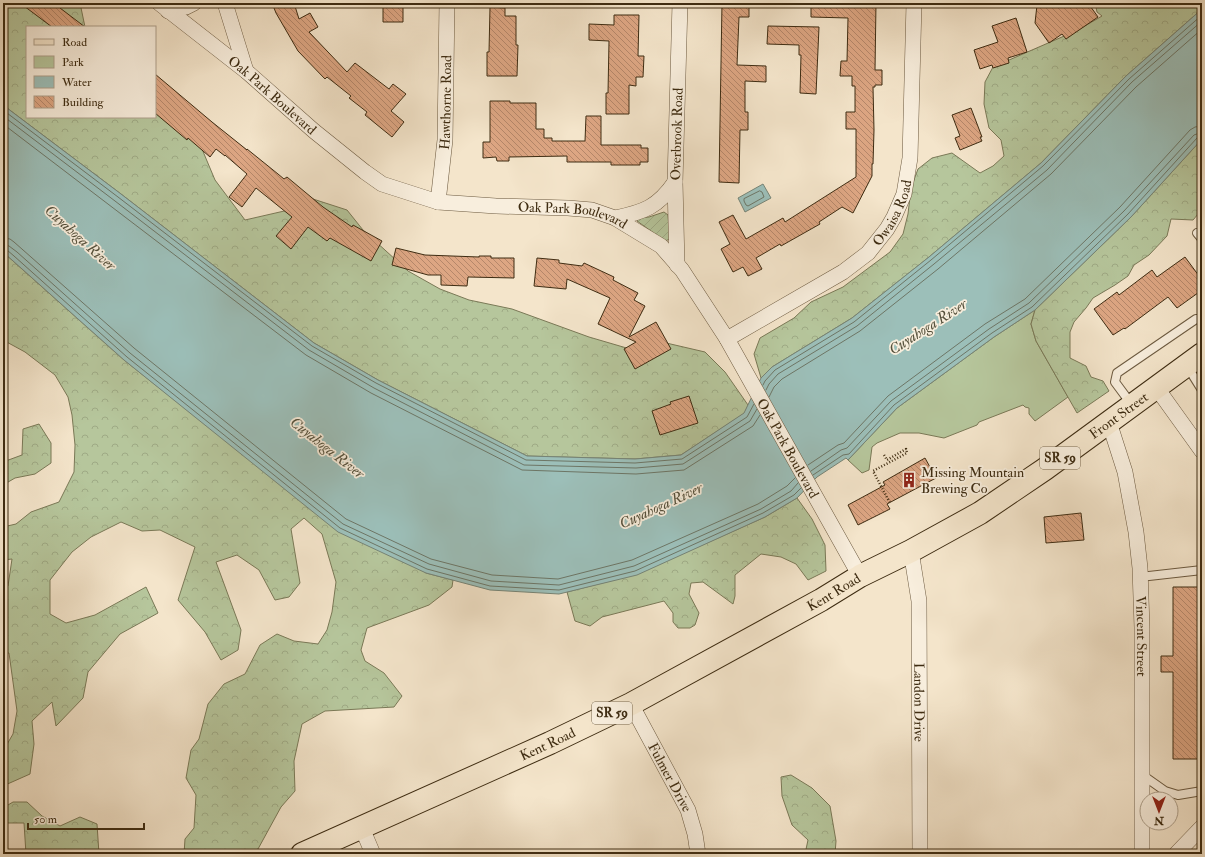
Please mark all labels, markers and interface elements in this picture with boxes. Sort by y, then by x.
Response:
legend [26,26,156,118]
text: Road [62,35,87,50]
street label: Oak Park Boulevard [225,52,320,138]
text: Park [62,55,84,70]
street label: Hawthorne Road [435,55,455,151]
text: Water [61,75,92,90]
street label: Overbrook Road [667,87,686,181]
text: Building [62,95,105,110]
street label: Owaisa Road [868,178,915,249]
street label: Oak Park Boulevard [518,198,631,232]
water label: Cuyahoga River [40,201,121,276]
water label: Cuyahoga River [885,294,972,359]
street label: Front Street [1086,388,1152,442]
street label: Oak Park Boulevard [753,395,823,501]
water label: Cuyahoga River [286,413,369,484]
road number: SR 59 [1040,447,1080,469]
place label: Missing Mountain Brewing Co [921,464,1024,497]
building icon: Missing Mountain Brewing Co [900,471,918,489]
water label: Cuyahoga River [616,478,707,534]
street label: Kent Road [804,569,863,615]
street label: Vincent Street [1132,596,1151,677]
street label: Landon Drive [911,663,928,742]
road number: SR 59 [592,702,632,724]
street label: Kent Road [517,724,578,764]
street label: Fulmer Drive [645,740,696,815]
north arrow [1139,791,1179,831]
scale bar [28,805,144,831]
text: 50 m [34,812,58,827]
text: N [1153,814,1165,827]

